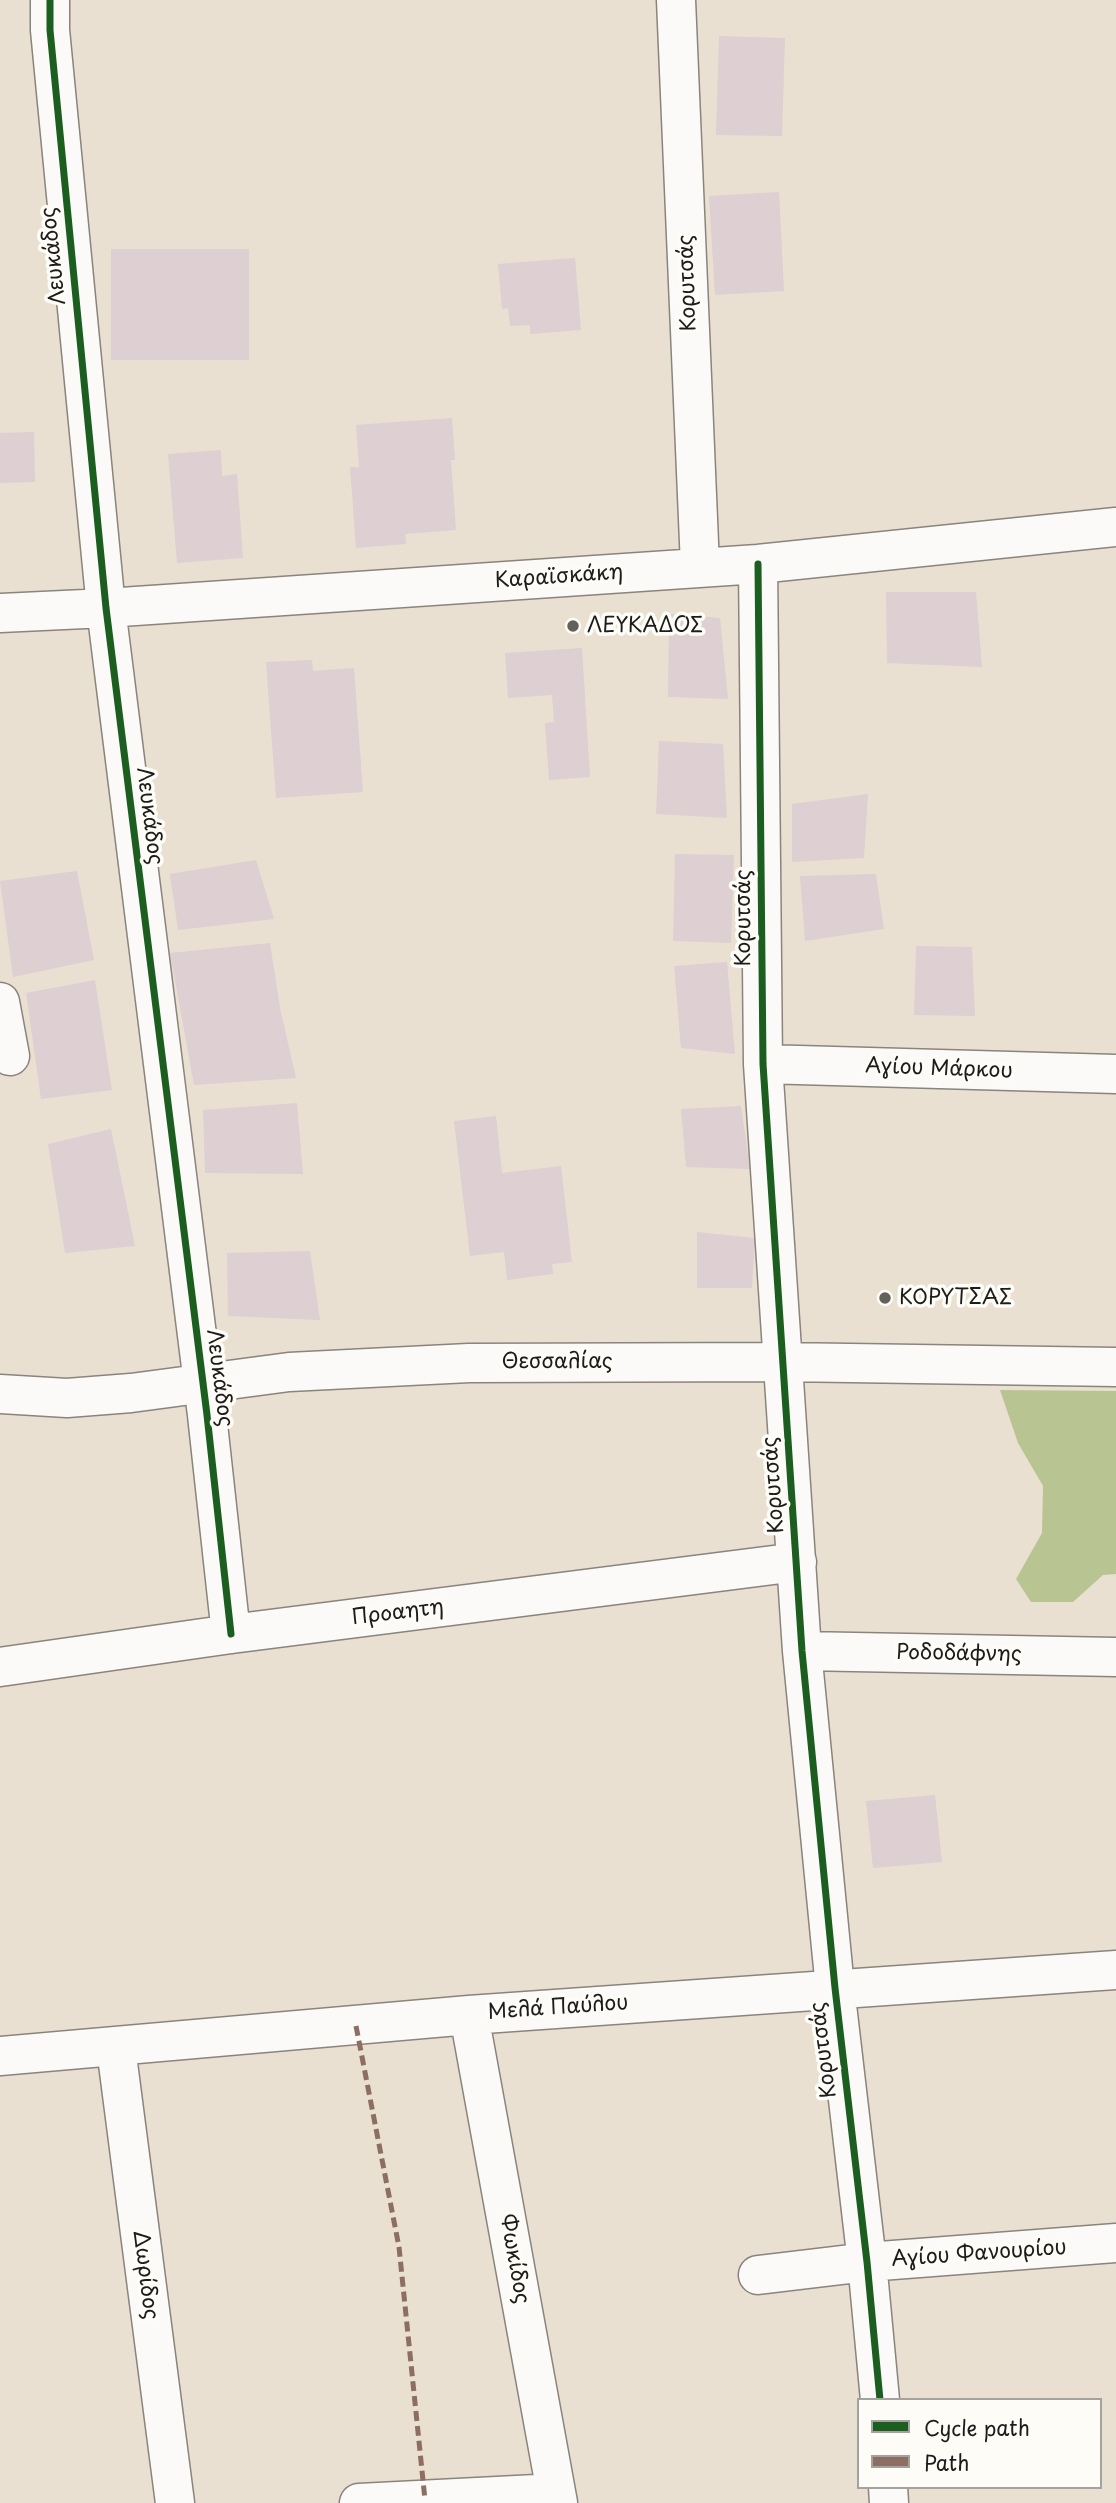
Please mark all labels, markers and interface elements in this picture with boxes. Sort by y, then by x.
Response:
street label: Λευκάδος [36,206,72,306]
street label: Κορυτσάς [674,234,702,332]
street label: Καραϊσκάκη [494,560,624,594]
place label: ΛΕΥΚΑΔΟΣ [587,613,703,639]
marker: ΛΕΥΚΑΔΟΣ [565,618,581,634]
street label: Λευκάδος [130,766,168,866]
street label: Κορυτσάς [731,870,757,966]
street label: Αγίου Μάρκου [865,1054,1013,1084]
place label: ΚΟΡΥΤΣΑΣ [899,1285,1012,1311]
marker: ΚΟΡΥΤΣΑΣ [877,1290,893,1306]
street label: Λευκάδος [200,1328,238,1428]
street label: Θεσσαλίας [501,1349,613,1375]
street label: Κορυτσάς [758,1436,790,1534]
street label: Προαητη [351,1595,445,1631]
street label: Ροδοδάφνης [896,1640,1022,1668]
street label: Μελά Παύλου [487,1991,629,2025]
street label: Κορυτσάς [806,2000,842,2100]
street label: Φωκίδος [494,2212,534,2306]
street label: Δωρίδος [127,2229,163,2321]
street label: Αγίου Φανουρίου [891,2235,1067,2273]
legend [857,2398,1102,2489]
text: Cycle path [924,2411,1030,2443]
text: Path [924,2446,969,2478]

